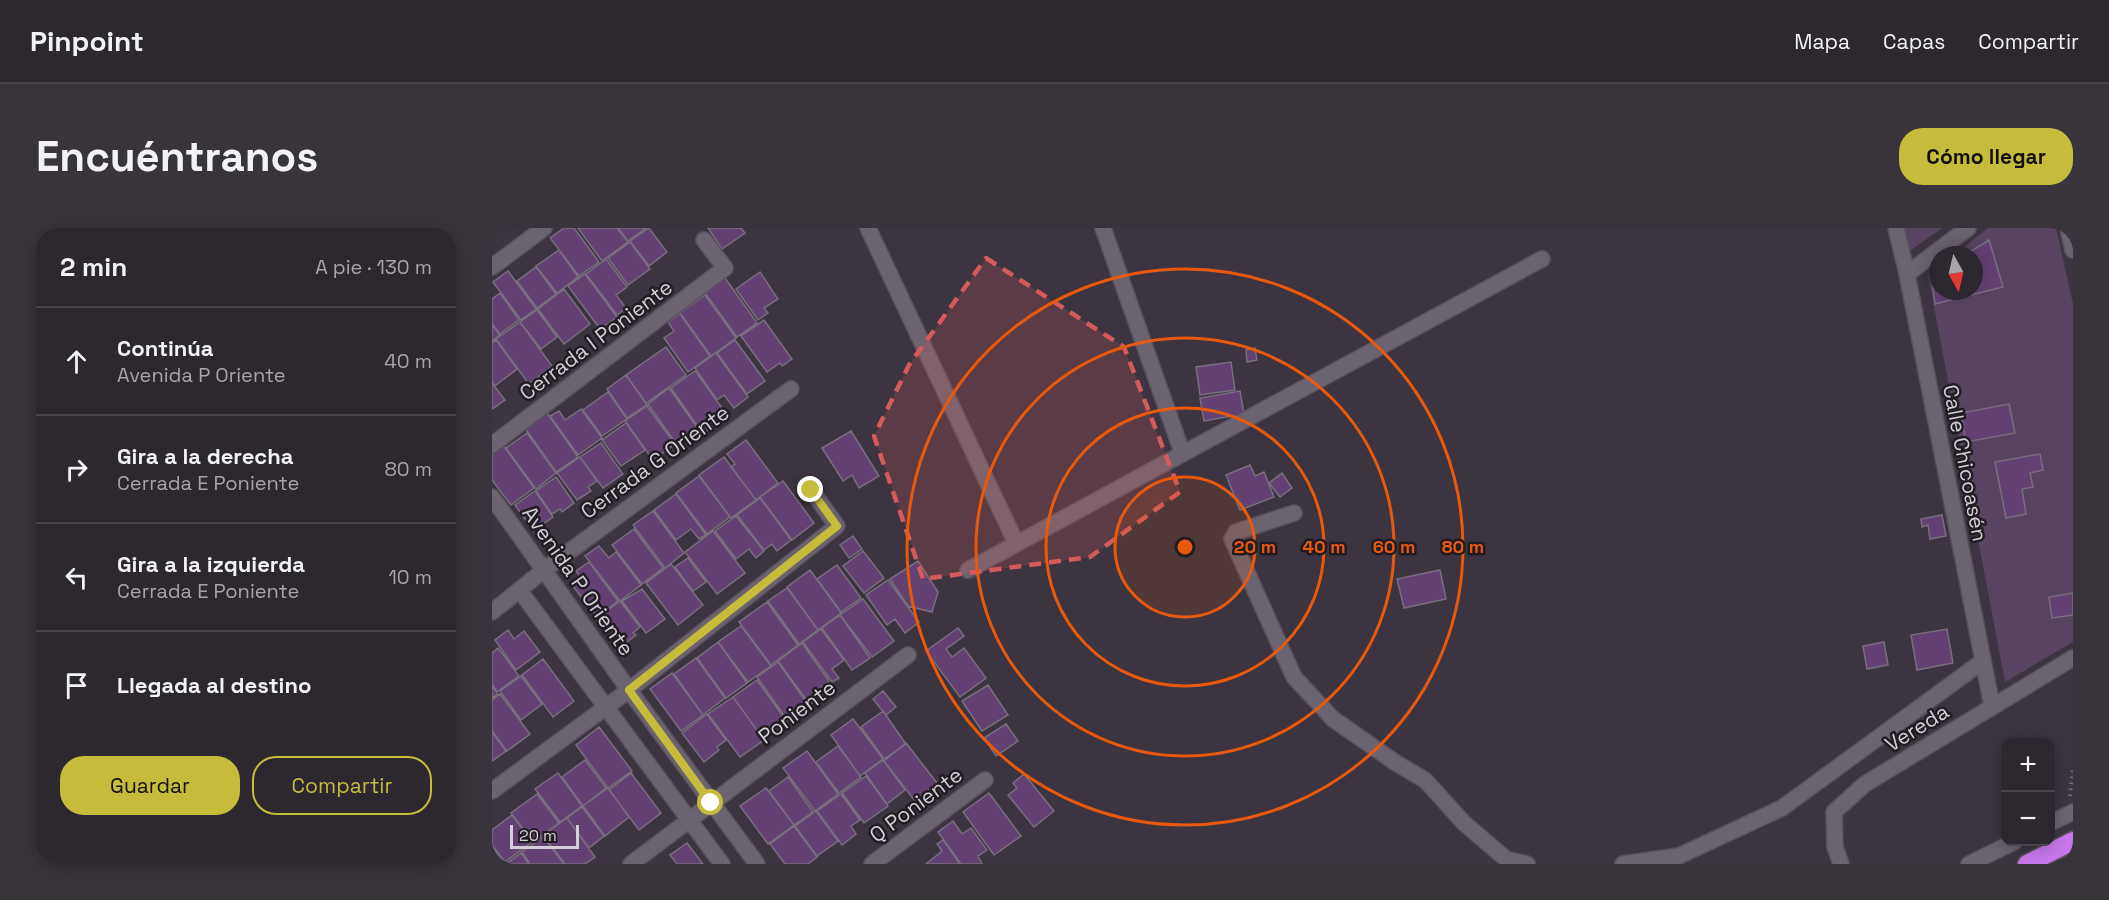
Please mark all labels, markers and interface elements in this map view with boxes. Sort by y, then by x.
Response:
text: Pinpoint [30,23,144,59]
text: Mapa [1794,28,1850,55]
text: Capas [1883,28,1945,55]
text: Compartir [1978,28,2079,55]
button: Cómo llegar [1899,128,2073,185]
text: Encuéntranos [36,130,318,183]
north arrow [1929,246,1983,300]
text: 2 min [60,250,127,284]
text: A pie · 130 m [315,254,432,280]
street label: Cerrada I Poniente [514,273,678,406]
text: Continúa [117,334,213,362]
icon: ahead [60,345,93,378]
text: 40 m [384,348,432,374]
text: Avenida P Oriente [117,362,286,388]
street label: Calle Chicoasén [1937,382,1994,544]
street label: Cerrada G Oriente [575,399,734,525]
text: Gira a la derecha [117,442,294,470]
icon: right [60,453,93,486]
text: 80 m [384,456,432,482]
text: Cerrada E Poniente [117,470,299,496]
route end [797,476,823,502]
street label: Avenida P Oriente [517,500,640,661]
text: 20 m [1234,535,1276,558]
text: 40 m [1302,535,1346,558]
text: 60 m [1373,535,1415,558]
text: 80 m [1442,535,1484,558]
centre of rings [1175,537,1195,557]
text: Gira a la izquierda [117,550,305,578]
icon: left [60,561,93,594]
text: 10 m [388,564,432,590]
text: Cerrada E Poniente [117,578,299,604]
icon: arrive [60,669,93,702]
text: Llegada al destino [117,671,311,699]
street label: Poniente [753,674,841,749]
street label: Vereda [1880,698,1954,758]
map controls [2001,738,2055,846]
button: + [2001,738,2055,792]
button: Guardar [60,756,240,815]
button: Compartir [252,756,432,815]
street label: Q Poniente [864,761,968,848]
route start [697,789,723,815]
button: − [2001,792,2055,846]
scale bar [510,822,579,850]
text: 20 m [519,825,557,846]

